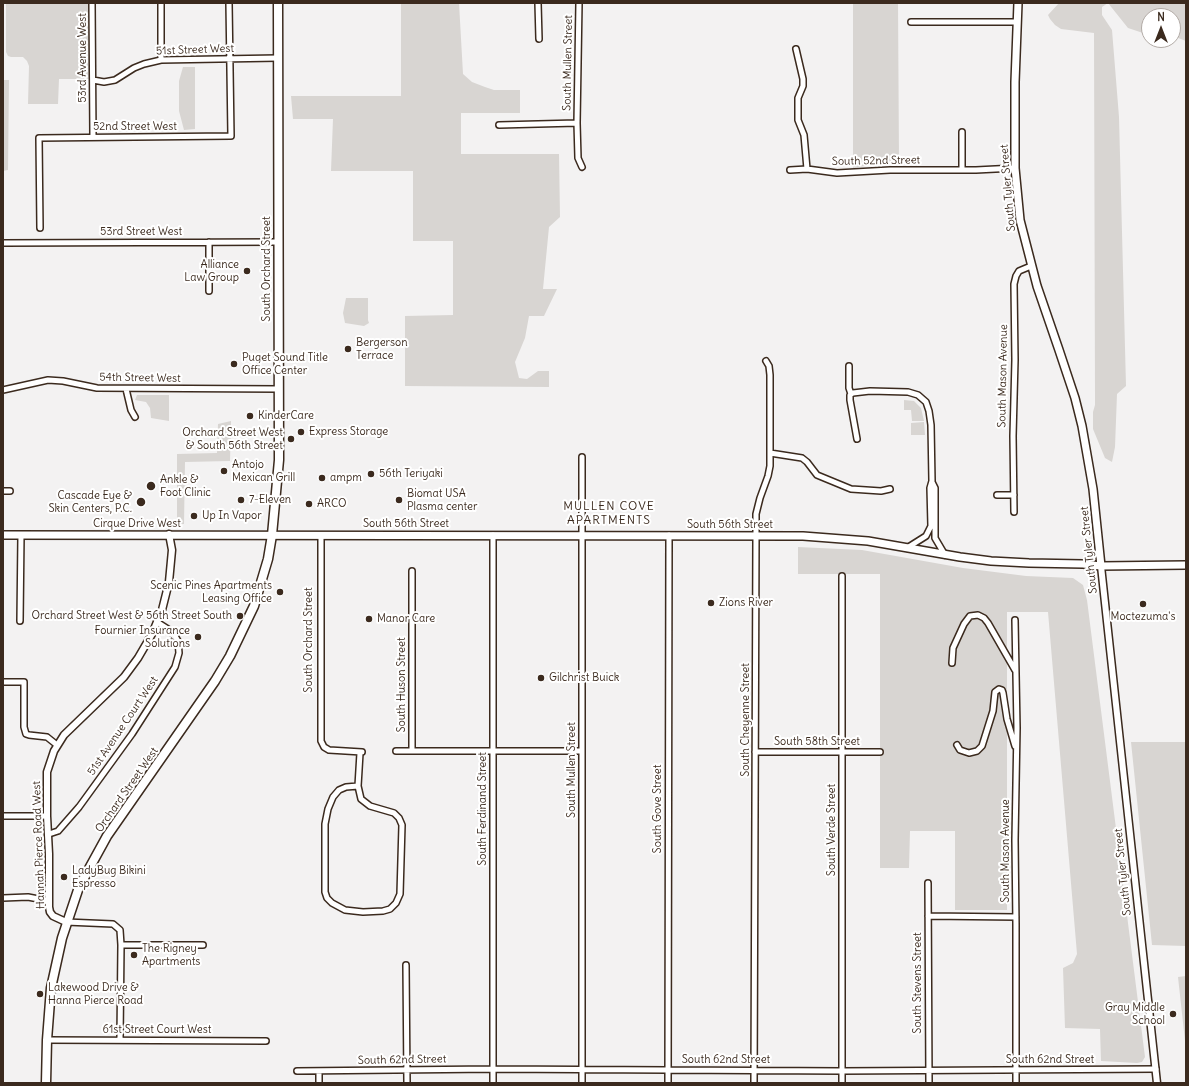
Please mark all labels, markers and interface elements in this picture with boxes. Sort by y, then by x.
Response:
north arrow [1141,8,1181,48]
text: N [1157,10,1165,24]
street label: 53rd Avenue West [76,13,90,103]
street label: South Mullen Street [561,15,575,111]
street label: 51st Street West [156,42,234,58]
street label: 52nd Street West [93,120,177,134]
street label: South Tyler Street [998,144,1018,232]
street label: South 52nd Street [832,154,920,168]
street label: South Orchard Street [260,216,274,322]
street label: 53rd Street West [100,225,182,239]
place label: Alliance Law Group [184,258,239,284]
marker: Alliance Law Group [242,266,252,276]
street label: South Mason Avenue [995,324,1011,428]
place label: Bergerson Terrace [356,336,408,362]
marker: Bergerson Terrace [343,344,353,354]
place label: Puget Sound Title Office Center [242,351,328,377]
marker: Puget Sound Title Office Center [229,359,239,369]
street label: 54th Street West [99,371,181,385]
place label: KinderCare [258,409,314,423]
marker: KinderCare [245,411,255,421]
place label: Express Storage [309,425,388,439]
place label: Orchard Street West & South 56th Street [182,426,283,452]
marker: Express Storage [296,427,306,437]
marker: Orchard Street West & South 56th Street [286,434,296,444]
place label: Antojo Mexican Grill [232,458,295,484]
marker: Antojo Mexican Grill [219,466,229,476]
place label: 56th Teriyaki [379,467,443,481]
marker: 56th Teriyaki [366,469,376,479]
place label: ampm [330,471,362,485]
place label: Ankle & Foot Clinic [160,473,211,499]
marker: ampm [317,473,327,483]
marker: Ankle & Foot Clinic [145,480,157,492]
place label: Biomat USA Plasma center [407,487,478,513]
place label: Cascade Eye & Skin Centers, P.C. [48,489,132,515]
place label: 7-Eleven [249,493,291,507]
marker: 7-Eleven [236,495,246,505]
marker: Biomat USA Plasma center [394,495,404,505]
marker: Cascade Eye & Skin Centers, P.C. [135,496,147,508]
place label: ARCO [317,497,347,511]
marker: ARCO [304,499,314,509]
district label: MULLEN COVE APARTMENTS [563,500,655,528]
street label: South Tyler Street [1078,506,1100,594]
place label: Up In Vapor [202,509,262,523]
marker: Up In Vapor [189,511,199,521]
street label: Cirque Drive West [93,517,181,531]
street label: South 56th Street [363,517,449,531]
street label: South 56th Street [687,518,773,532]
place label: Scenic Pines Apartments Leasing Office [150,579,272,605]
marker: Scenic Pines Apartments Leasing Office [275,587,285,597]
street label: South Orchard Street [302,587,316,693]
place label: Zions River [719,596,773,610]
marker: Zions River [706,598,716,608]
marker: Moctezuma's [1138,599,1148,609]
place label: Orchard Street West & 56th Street South [31,609,232,623]
place label: Moctezuma's [1111,610,1175,624]
marker: Orchard Street West & 56th Street South [235,611,245,621]
place label: Manor Care [377,612,435,626]
marker: Manor Care [364,614,374,624]
place label: Fournier Insurance Solutions [94,624,190,650]
marker: Fournier Insurance Solutions [193,632,203,642]
street label: South Huson Street [395,637,409,733]
street label: South Cheyenne Street [739,663,753,777]
place label: Gilchrist Buick [549,671,619,685]
marker: Gilchrist Buick [536,673,546,683]
street label: 51st Avenue Court West [85,674,161,778]
street label: South Mullen Street [565,722,579,818]
street label: South 58th Street [774,735,860,749]
street label: Orchard Street West [93,745,161,835]
street label: South Ferdinand Street [476,752,490,866]
street label: South Gove Street [651,765,665,853]
street label: Hannah Pierce Road West [30,781,48,909]
street label: South Verde Street [825,784,839,876]
street label: South Mason Avenue [999,799,1013,903]
street label: South Tyler Street [1112,828,1134,916]
place label: LadyBug Bikini Espresso [72,864,146,890]
marker: LadyBug Bikini Espresso [59,872,69,882]
street label: South Stevens Street [911,932,925,1034]
place label: The Rigney Apartments [142,942,200,968]
marker: The Rigney Apartments [129,950,139,960]
place label: Lakewood Drive & Hanna Pierce Road [48,981,143,1007]
marker: Lakewood Drive & Hanna Pierce Road [35,989,45,999]
place label: Gray Middle School [1105,1001,1165,1027]
marker: Gray Middle School [1168,1009,1178,1019]
street label: 61st Street Court West [103,1023,211,1037]
street label: South 62nd Street [358,1053,446,1067]
street label: South 62nd Street [682,1053,770,1067]
street label: South 62nd Street [1006,1053,1094,1067]

